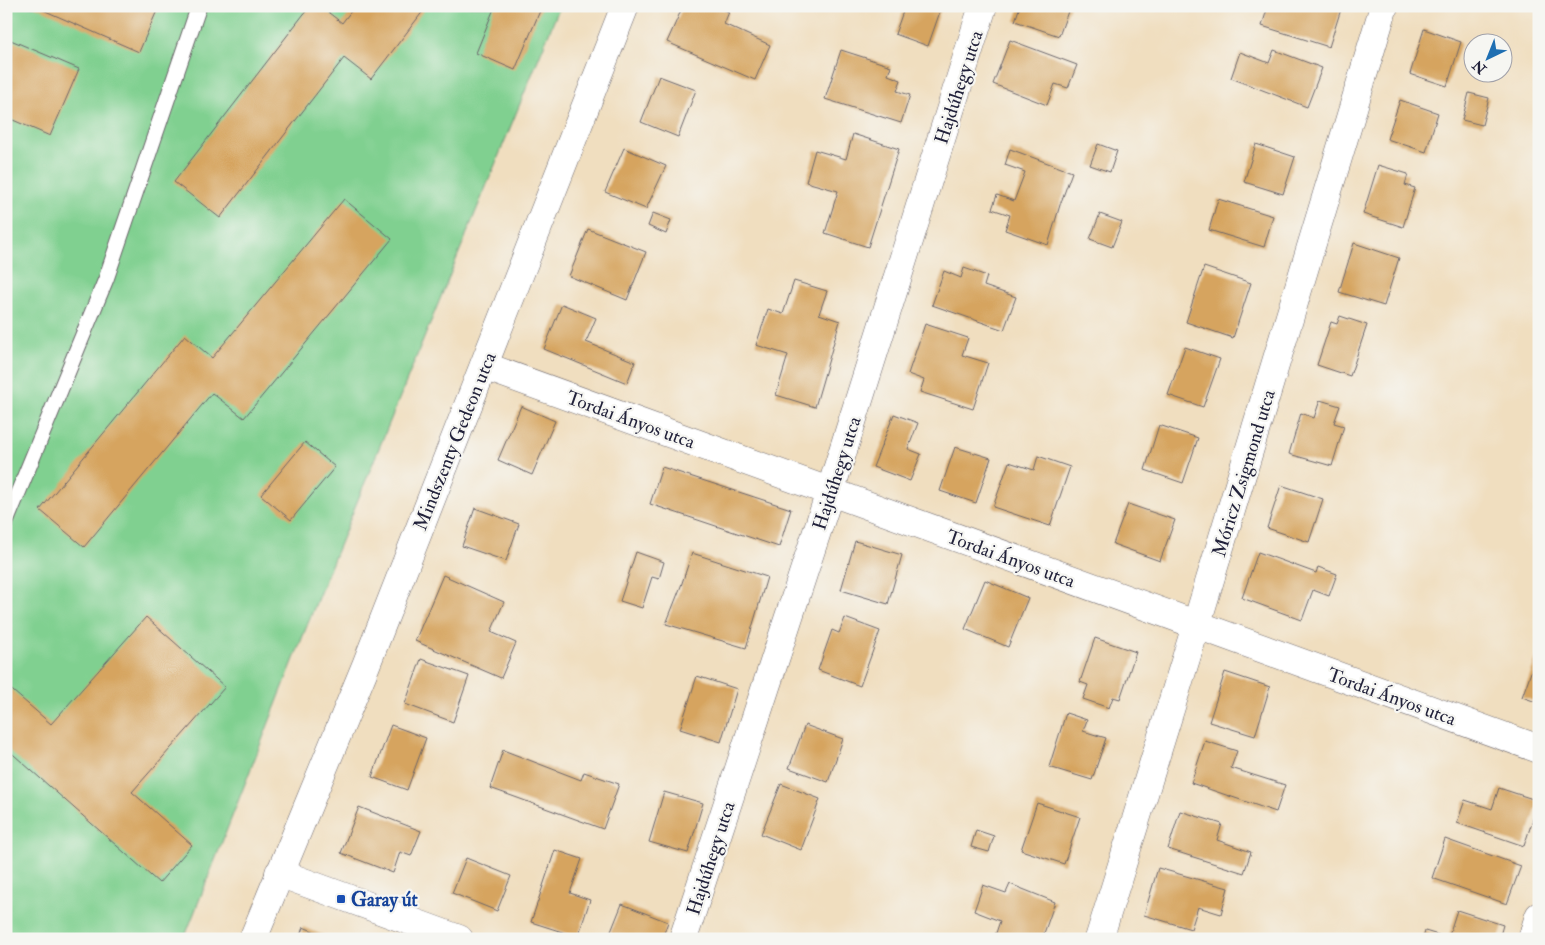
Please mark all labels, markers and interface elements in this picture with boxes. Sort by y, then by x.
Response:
street label: Hajdúhegy utca [929,27,989,147]
north arrow [1462,32,1512,82]
text: N [1469,56,1491,78]
street label: Mindszenty Gedeon utca [408,349,502,534]
street label: Tordai Ányos utca [563,384,699,454]
street label: Móricz Zsigmond utca [1207,387,1281,560]
street label: Hajdúhegy utca [807,413,867,533]
street label: Tordai Ányos utca [943,523,1079,593]
street label: Tordai Ányos utca [1324,661,1460,731]
street label: Hajdúhegy utca [681,798,741,918]
place label: Garay út [351,888,419,913]
marker: Garay út [335,893,347,905]

